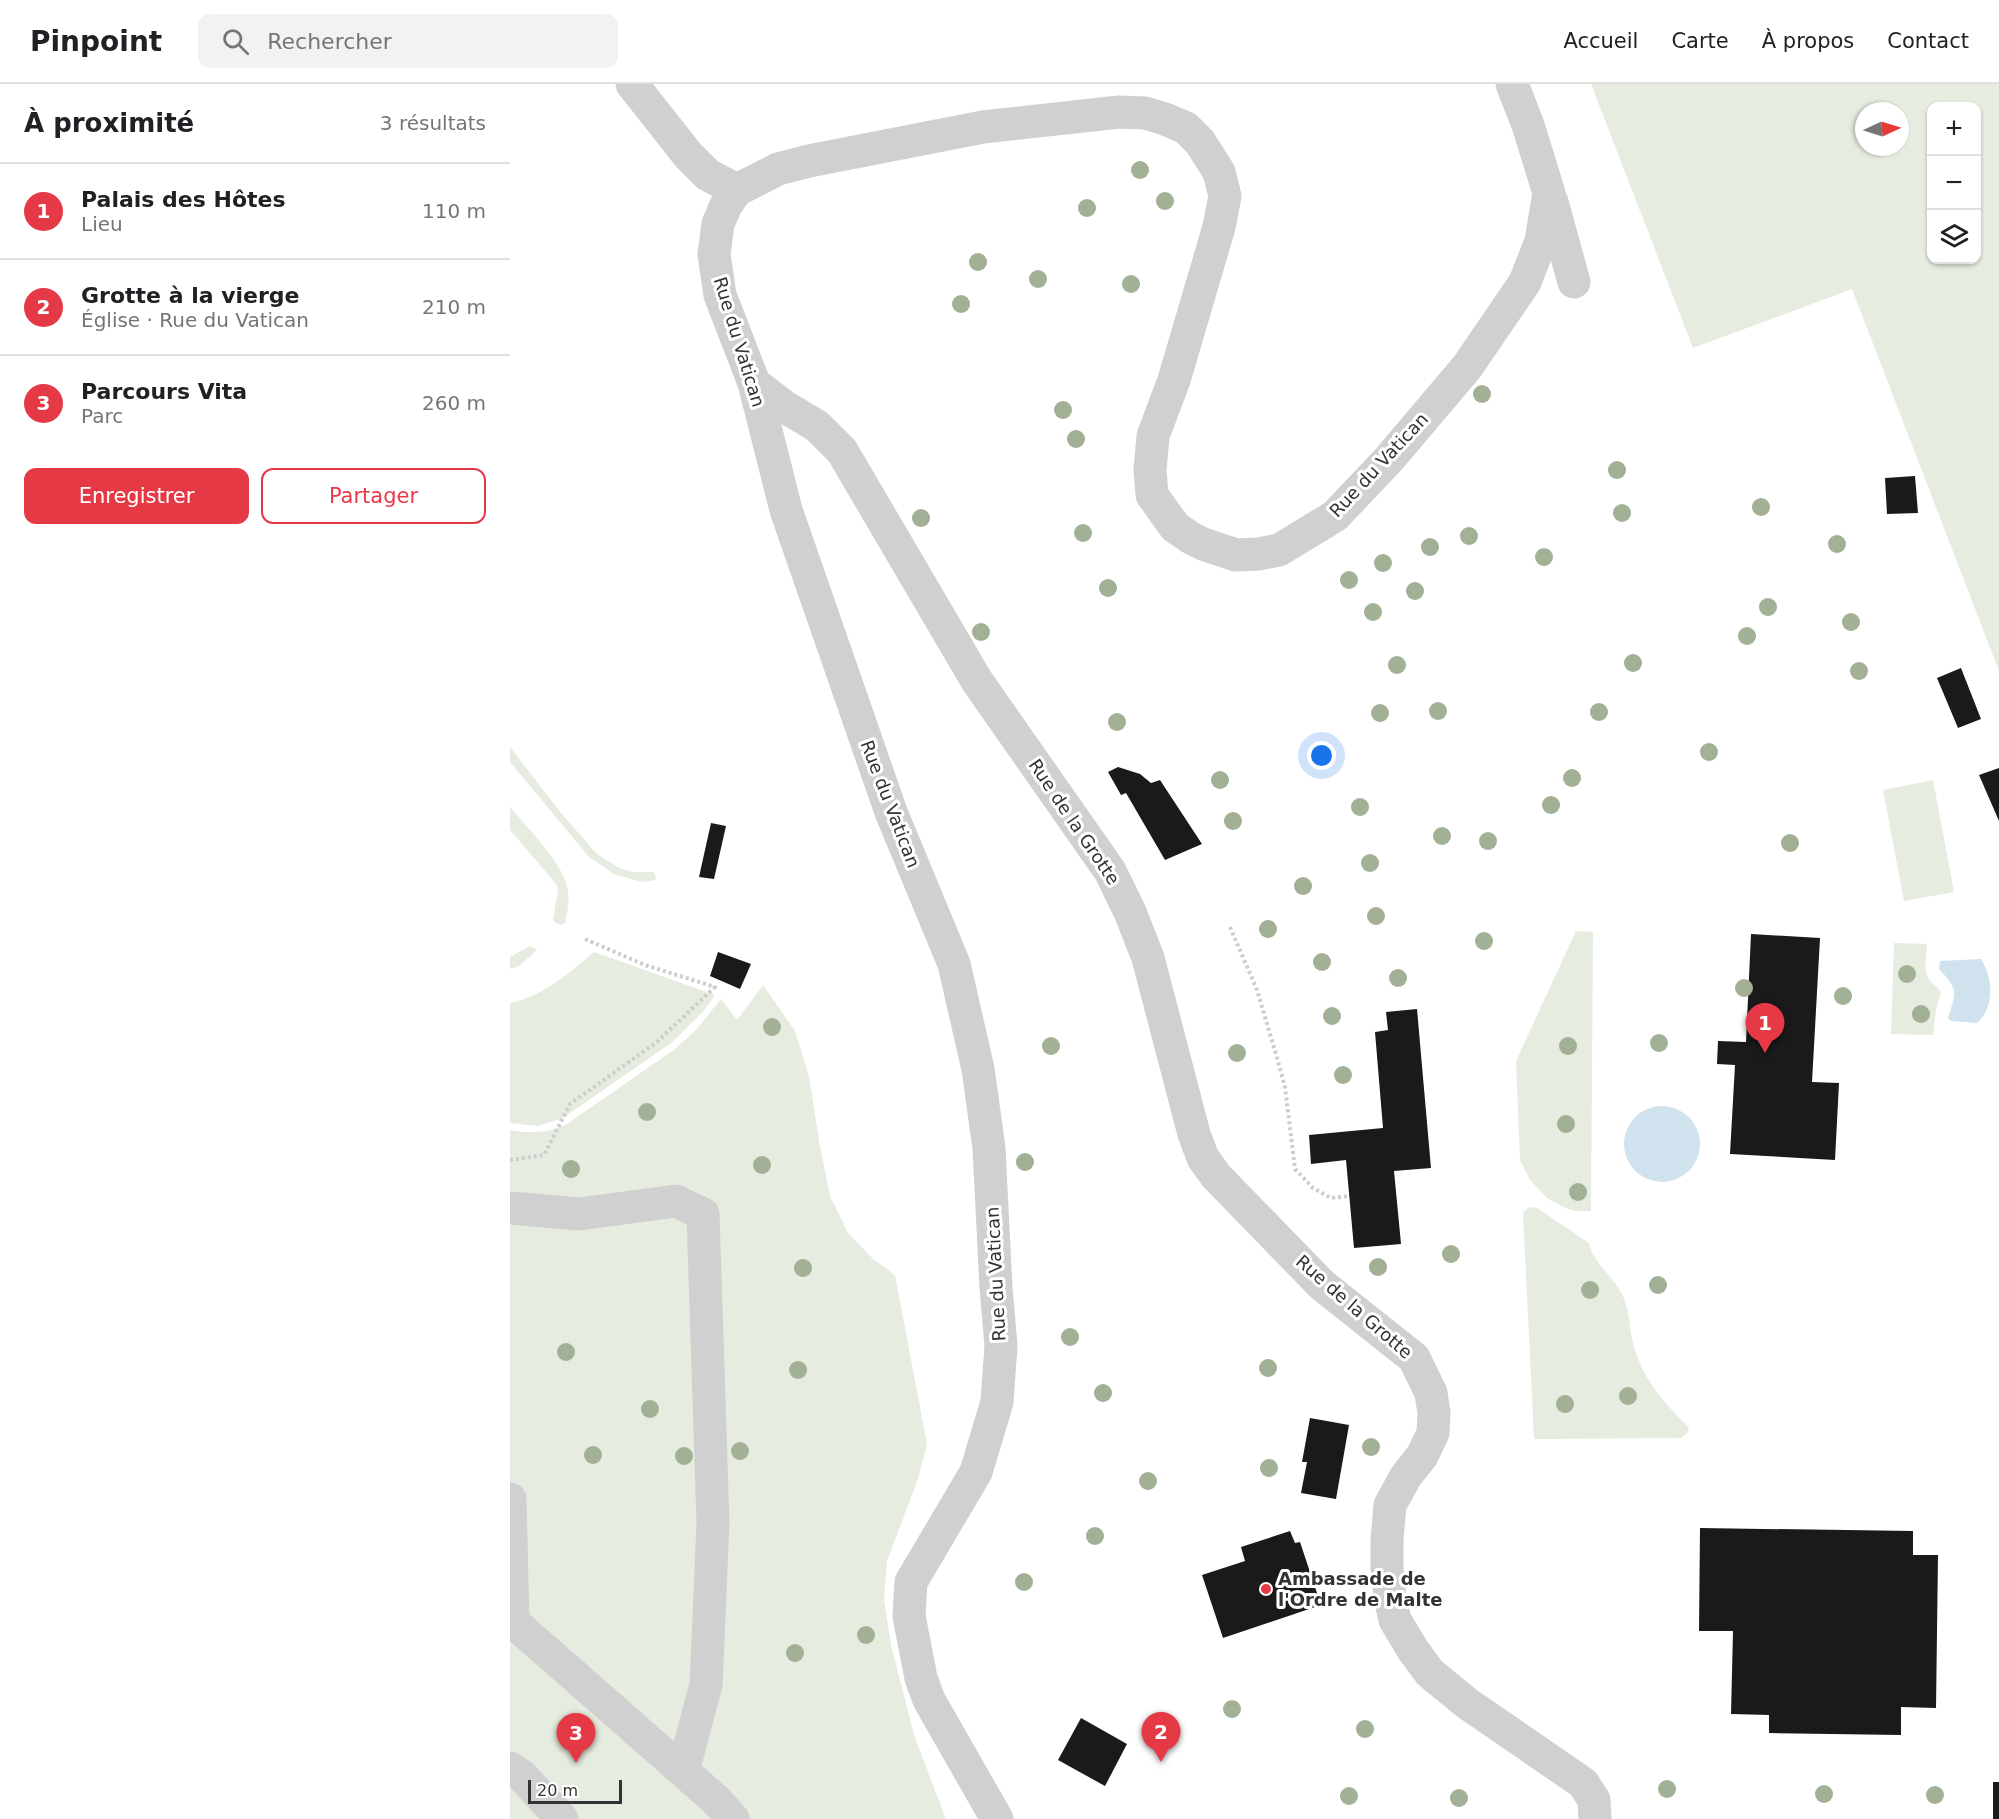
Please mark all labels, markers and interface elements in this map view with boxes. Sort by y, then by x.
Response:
search box [198,14,618,68]
text: Pinpoint [30,25,162,58]
icon: search [219,25,252,58]
text: Rechercher [267,29,392,54]
text: Accueil [1563,29,1638,53]
text: Carte [1671,29,1729,53]
text: À propos [1762,29,1854,53]
text: Contact [1887,29,1969,53]
north arrow [1855,102,1909,156]
map controls [1927,102,1981,264]
button: + [1927,102,1981,156]
text: À proximité [24,108,194,138]
text: 3 résultats [380,111,486,135]
button: − [1927,156,1981,210]
text: Palais des Hôtes [81,187,286,212]
text: 1 [37,199,50,223]
text: 110 m [422,199,486,223]
button: layers [1927,210,1981,264]
text: Lieu [81,212,123,236]
street label: Rue du Vatican [710,274,769,409]
text: Grotte à la vierge [81,283,300,308]
text: 2 [37,295,50,319]
text: 210 m [422,295,486,319]
text: Église · Rue du Vatican [81,308,309,332]
text: Parcours Vita [81,379,247,404]
text: 3 [37,391,50,415]
text: 260 m [422,391,486,415]
text: Parc [81,404,123,428]
street label: Rue du Vatican [1325,408,1432,521]
button: Enregistrer [24,468,249,524]
button: Partager [261,468,486,524]
street label: Rue du Vatican [857,737,924,871]
your location [1307,741,1336,770]
street label: Rue de la Grotte [1025,755,1124,889]
pin: 1 [1746,1004,1784,1053]
street label: Rue du Vatican [981,1206,1010,1342]
street label: Rue de la Grotte [1292,1250,1417,1363]
place label: Ambassade de l'Ordre de Malte [1278,1568,1443,1610]
marker: Ambassade de l'Ordre de Malte [1259,1582,1273,1596]
pin: 2 [1142,1712,1180,1762]
pin: 3 [556,1714,596,1763]
scale bar [528,1777,622,1804]
text: 20 m [537,1781,578,1800]

